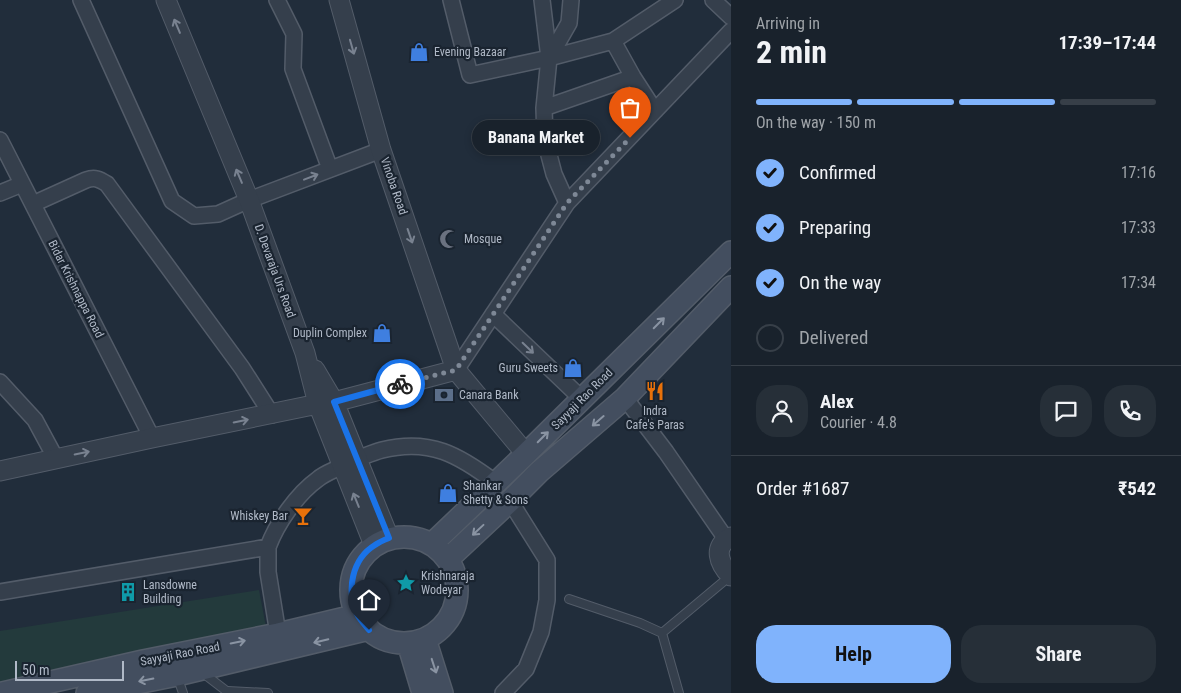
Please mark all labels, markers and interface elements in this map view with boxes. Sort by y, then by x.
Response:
text: Arriving in [756,14,820,33]
one-way arrow [171,19,181,34]
text: 17:39–17:44 [1058,31,1156,54]
text: 2 min [756,33,827,71]
one-way arrow [347,39,357,55]
shop icon: Evening Bazaar [408,41,430,63]
place label: Evening Bazaar [434,45,507,59]
pin [609,87,651,138]
icon: bag [616,94,644,122]
text: On the way · 150 m [756,113,876,132]
callout: Banana Market [472,120,600,156]
text: Banana Market [488,128,584,147]
street label: Vinoba Road [378,155,410,217]
icon: check [756,159,784,187]
text: Confirmed [799,161,876,184]
text: 17:16 [1121,163,1156,182]
one-way arrow [234,169,243,184]
one-way arrow [303,172,318,181]
icon: check [756,214,784,242]
text: Preparing [799,216,871,239]
text: 17:33 [1121,218,1156,237]
street label: D. Devaraja Urs Road [252,222,298,320]
one-way arrow [406,227,416,243]
mosque icon: Mosque [438,228,460,250]
place label: Mosque [464,232,502,246]
street label: Bidar Krishnappa Road [45,238,107,340]
icon: check [756,269,784,297]
text: On the way [799,271,881,294]
text: 17:34 [1121,273,1156,292]
one-way arrow [652,317,665,329]
shop icon: Duplin Complex [371,322,393,344]
place label: Duplin Complex [293,326,367,340]
text: Delivered [799,326,868,349]
one-way arrow [522,342,534,354]
shop icon: Guru Sweets [562,357,584,379]
courier [375,359,425,409]
place label: Guru Sweets [499,361,558,375]
street label: Sayyaji Rao Road [549,365,616,432]
icon: bike [386,370,414,398]
restaurant icon: Indra Cafe's Paras [644,380,666,402]
bank icon: Canara Bank [433,384,455,406]
button: person [756,385,808,437]
button: chat [1040,385,1092,437]
button: phone [1104,385,1156,437]
place label: Canara Bank [459,388,519,402]
text: Alex [820,390,854,413]
place label: Indra Cafe's Paras [626,404,684,432]
text: Courier · 4.8 [820,413,897,432]
one-way arrow [233,415,249,425]
one-way arrow [592,415,605,426]
one-way arrow [537,431,549,444]
one-way arrow [73,448,89,457]
text: Order #1687 [756,477,849,500]
text: ₹542 [1118,477,1156,500]
place label: Shankar Shetty & Sons [463,479,528,507]
shop icon: Shankar Shetty & Sons [437,482,459,504]
one-way arrow [351,493,360,508]
bar icon: Whiskey Bar [292,505,314,527]
place label: Whiskey Bar [230,509,288,523]
one-way arrow [472,524,485,536]
place label: Krishnaraja Wodeyar [421,569,475,597]
place icon: Krishnaraja Wodeyar [395,572,417,594]
place label: Lansdowne Building [143,578,197,606]
pin [348,579,390,630]
building icon: Lansdowne Building [117,581,139,603]
icon: home [355,586,383,614]
button: Help [756,625,951,683]
button: Share [961,625,1156,683]
one-way arrow [229,637,245,647]
one-way arrow [314,637,330,646]
street label: Sayyaji Rao Road [139,639,221,669]
scale bar [15,658,124,681]
one-way arrow [429,658,439,674]
text: 50 m [22,662,50,678]
one-way arrow [138,676,154,686]

